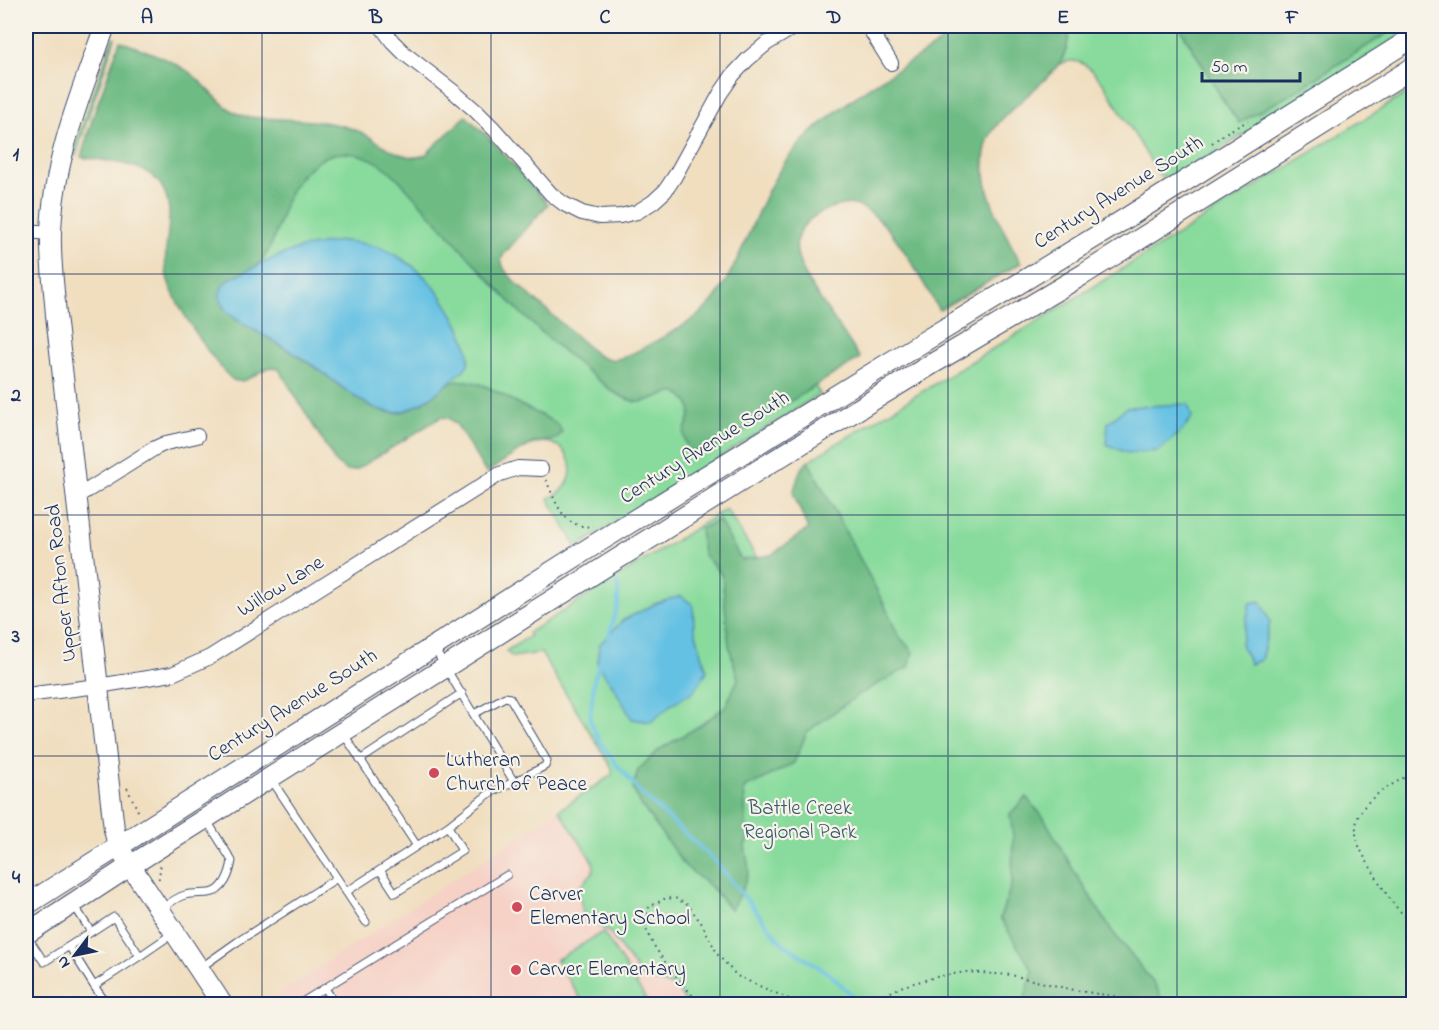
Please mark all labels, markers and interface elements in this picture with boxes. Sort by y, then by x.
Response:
text: A [141,4,153,33]
text: B [368,4,383,33]
text: C [600,4,611,33]
text: D [826,4,841,33]
text: E [1057,4,1069,33]
text: F [1285,4,1299,33]
scale bar [1202,45,1300,83]
text: 50 m [1211,55,1248,81]
street label: Century Avenue South [1028,129,1211,259]
text: 1 [13,141,20,170]
text: 2 [10,382,21,411]
street label: Century Avenue South [614,384,797,514]
street label: Upper Afton Road [39,502,85,663]
street label: Willow Lane [232,548,331,625]
text: 3 [11,623,20,652]
street label: Century Avenue South [202,642,385,772]
place label: Lutheran Church of Peace [446,746,587,800]
marker: Lutheran Church of Peace [427,766,441,780]
park label: Battle Creek Regional Park [743,794,858,850]
text: 4 [12,864,21,893]
place label: Carver Elementary School [529,880,690,936]
marker: Carver Elementary School [510,900,524,914]
north arrow [45,925,105,985]
text: N [51,951,77,973]
place label: Carver Elementary [528,955,686,987]
marker: Carver Elementary [509,963,523,977]

